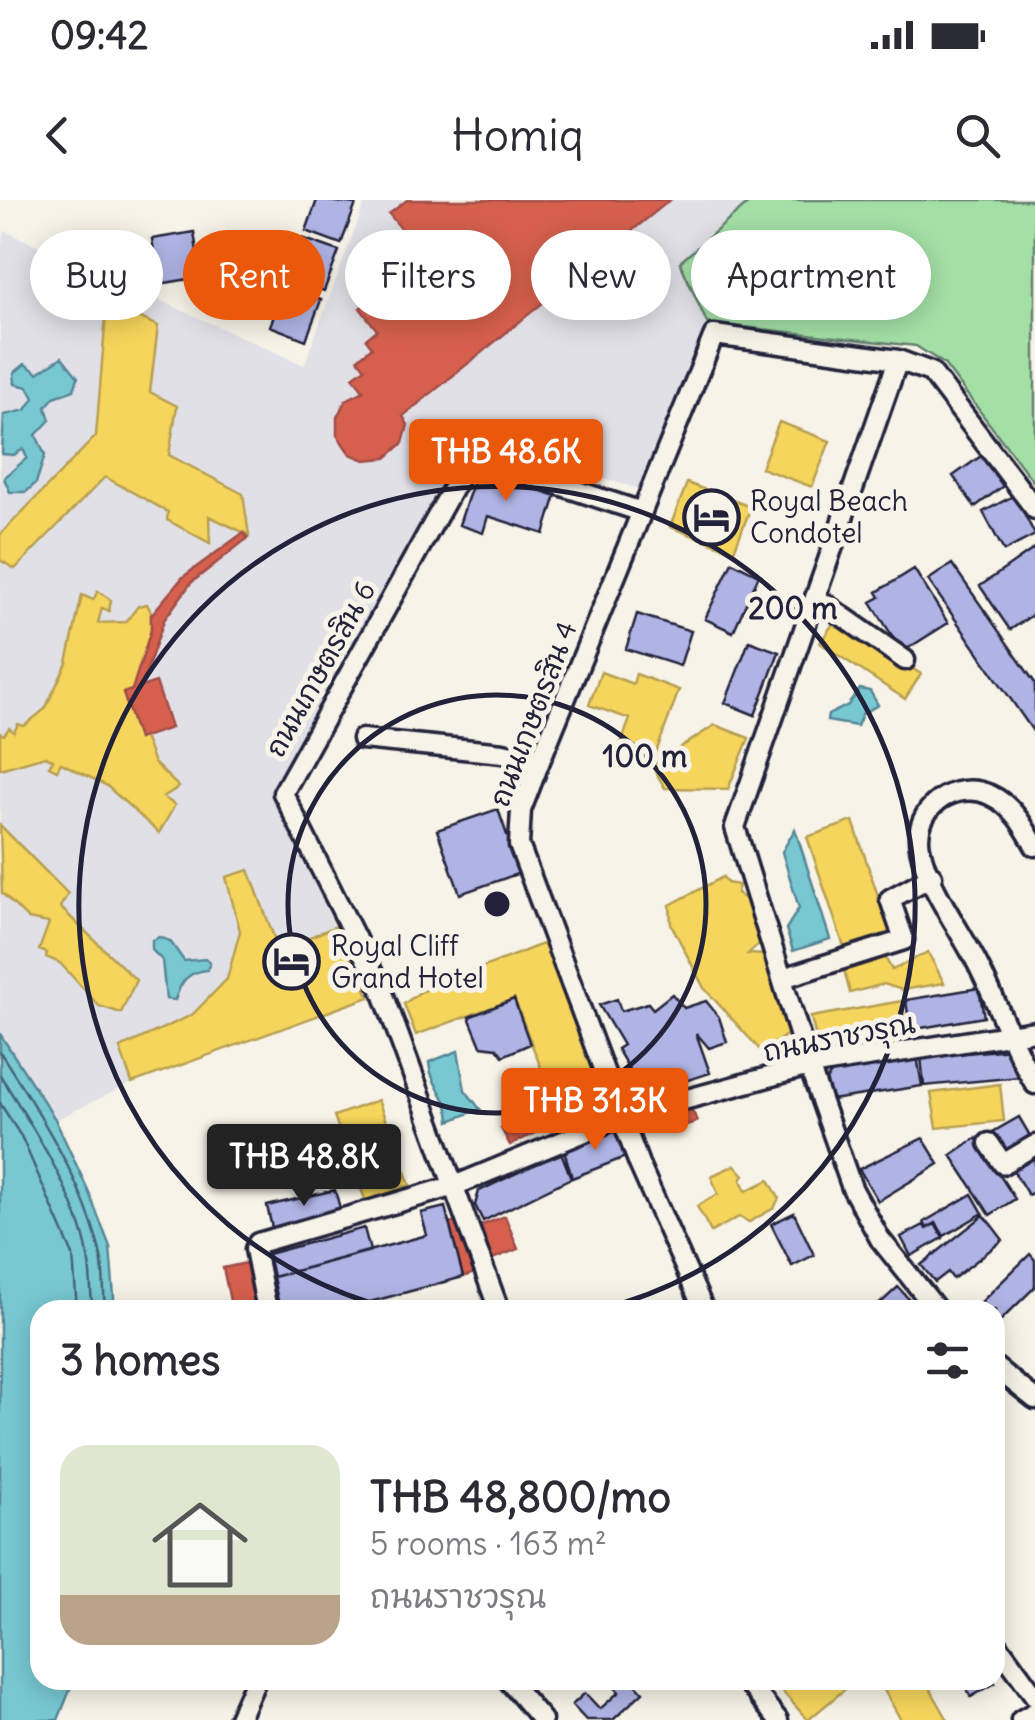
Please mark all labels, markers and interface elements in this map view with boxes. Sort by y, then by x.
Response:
text: 09:42 [50,12,148,59]
text: Homiq [451,107,584,163]
icon: back [30,108,85,163]
icon: search [950,108,1005,163]
chip: Buy [30,230,163,320]
chip: Rent [183,230,325,320]
chip: Filters [345,230,511,320]
chip: New [531,230,671,320]
chip: Apartment [691,230,931,320]
pin: THB 48.6K [392,419,620,504]
text: THB 48.6K [431,431,581,472]
place label: Royal Beach Condotel [750,483,908,551]
hotel icon: Royal Beach Condotel [681,487,741,547]
street label: ถนนเกษตรสิน 6 [257,575,383,763]
text: 200 m [748,589,838,627]
street label: ถนนเกษตรสิน 4 [481,616,585,812]
text: 100 m [603,737,687,775]
centre of rings [479,886,515,922]
place label: Royal Cliff Grand Hotel [331,928,484,996]
hotel icon: Royal Cliff Grand Hotel [262,932,322,992]
street label: ถนนราชวรุณ [760,1005,919,1072]
pin: THB 31.3K [481,1068,709,1153]
text: THB 31.3K [523,1080,667,1121]
pin: THB 48.8K [190,1124,418,1209]
text: THB 48.8K [229,1136,379,1177]
icon: filters [920,1333,975,1388]
text: 3 homes [60,1334,220,1386]
text: THB 48,800/mo [370,1471,671,1523]
icon: home [140,1485,260,1605]
text: 5 rooms · 163 m² [370,1523,607,1564]
text: ถนนราชวรุณ [370,1576,546,1617]

